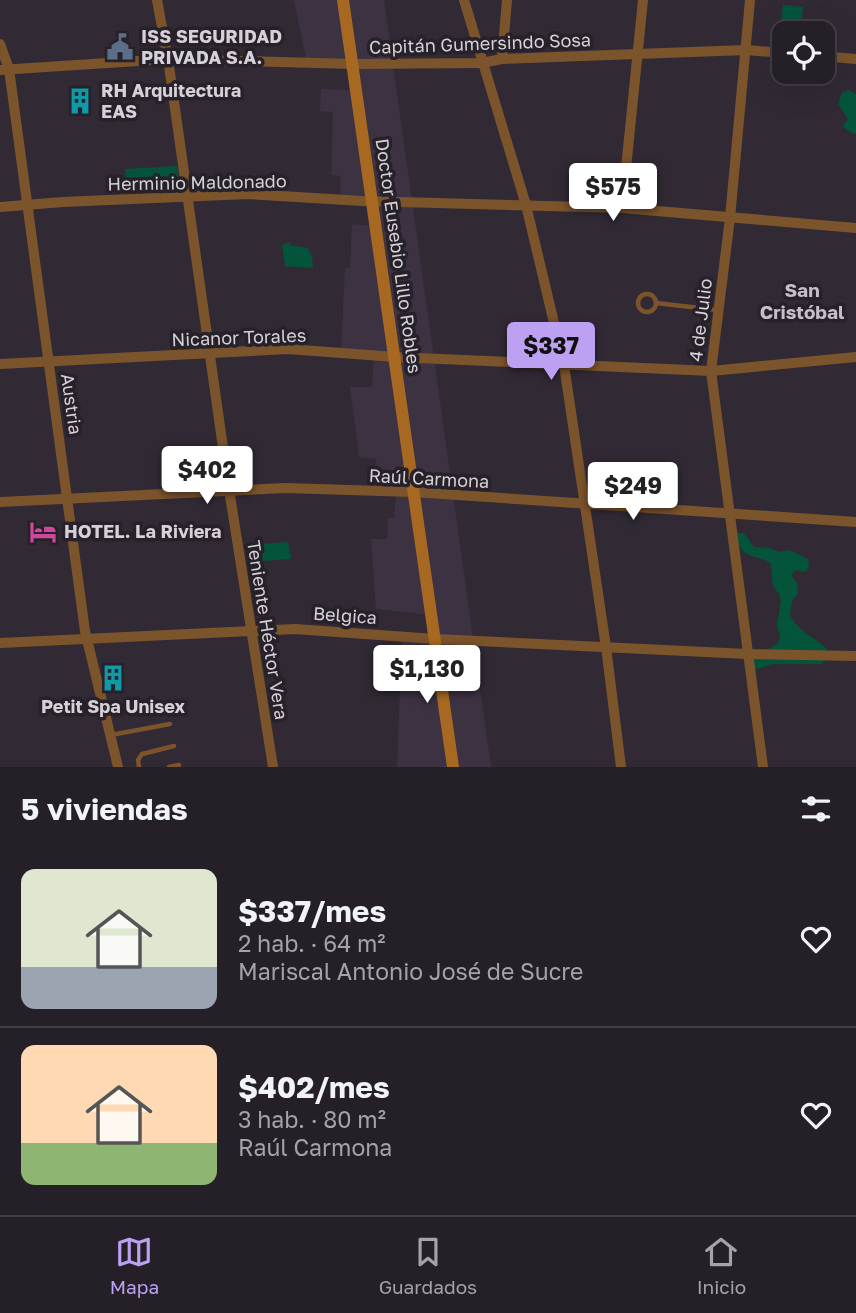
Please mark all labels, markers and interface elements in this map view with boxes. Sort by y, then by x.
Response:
map controls [772,21,835,84]
button: locate [772,21,835,84]
place label: ISS SEGURIDAD PRIVADA S.A. [141,25,282,68]
street label: Capitán Gumersindo Sosa [369,28,591,58]
public building icon: ISS SEGURIDAD PRIVADA S.A. [105,32,135,62]
place label: RH Arquitectura EAS [101,79,241,122]
building icon: RH Arquitectura EAS [65,86,95,116]
street label: Doctor Eusebio Lillo Robles [372,137,426,375]
pin: $575 [572,164,654,223]
street label: Herminio Maldonado [107,169,287,195]
text: $575 [585,172,641,200]
street label: 4 de Julio [684,277,716,363]
district label: San Cristóbal [760,278,844,323]
pin: $337 [510,322,592,382]
street label: Nicanor Torales [171,324,307,350]
text: $337 [523,331,579,359]
street label: Austria [57,372,87,436]
pin: $402 [166,447,248,506]
text: $402 [178,455,236,483]
pin: $249 [592,462,674,522]
street label: Raúl Carmona [368,464,490,492]
text: $249 [604,471,662,499]
hotel icon: HOTEL. La Riviera [28,517,58,547]
place label: HOTEL. La Riviera [64,520,221,542]
street label: Teniente Héctor Vera [243,539,293,721]
street label: Belgica [312,602,378,628]
pin: $1,130 [370,646,484,705]
text: $1,130 [389,654,465,682]
building icon: Petit Spa Unisex [98,663,128,693]
place label: Petit Spa Unisex [41,695,186,717]
icon: filters [797,790,835,828]
text: 5 viviendas [21,791,188,827]
text: $337/mes [238,893,386,929]
icon: home [77,897,161,981]
icon: heart [797,920,835,958]
text: 2 hab. · 64 m² [238,929,386,957]
text: Mariscal Antonio José de Sucre [238,957,583,985]
text: $402/mes [238,1069,390,1105]
icon: home [77,1073,161,1157]
icon: heart [797,1096,835,1134]
text: 3 hab. · 80 m² [238,1105,386,1133]
text: Raúl Carmona [238,1133,392,1161]
tab: Mapa [110,1233,159,1298]
tab: Guardados [379,1233,477,1298]
tab: Inicio [697,1233,746,1298]

